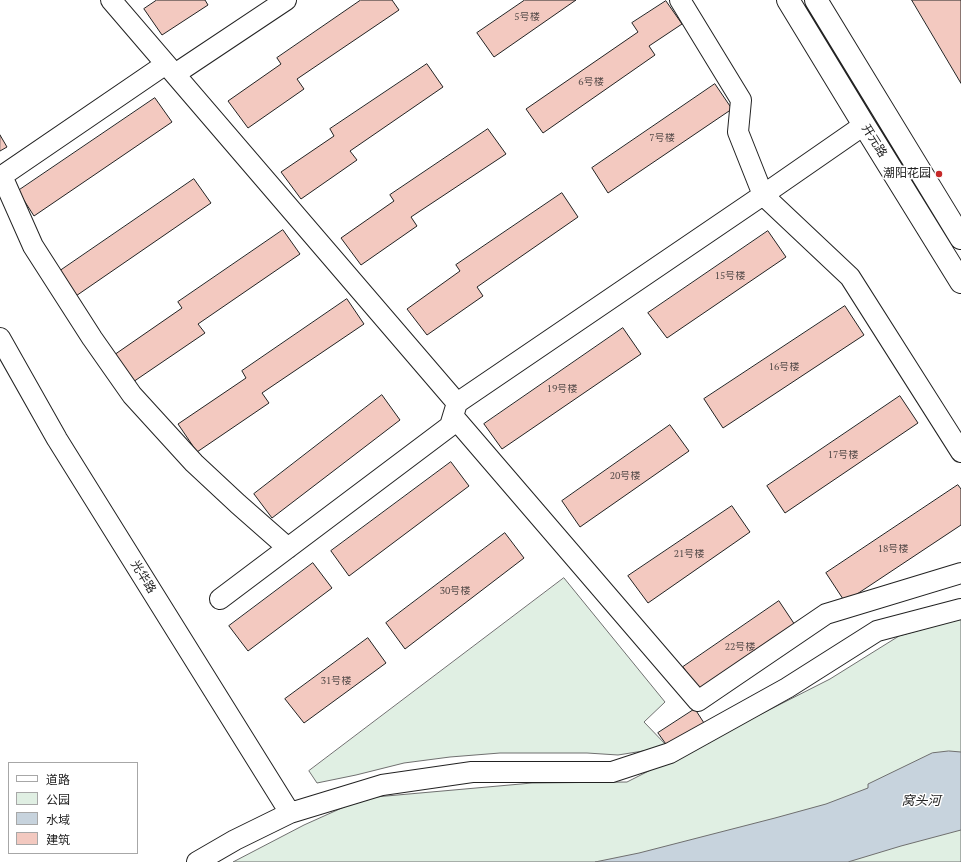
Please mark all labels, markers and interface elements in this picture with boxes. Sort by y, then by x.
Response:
house number: 5号楼 [514,11,540,23]
house number: 6号楼 [578,76,604,88]
street label: 开元路 [858,122,890,160]
house number: 7号楼 [649,132,675,144]
place label: 潮阳花园 [883,167,931,181]
marker: 潮阳花园 [934,169,944,179]
house number: 15号楼 [715,270,745,282]
house number: 16号楼 [769,361,799,373]
house number: 19号楼 [547,383,577,395]
house number: 17号楼 [828,449,858,461]
house number: 20号楼 [610,470,640,482]
house number: 18号楼 [878,543,908,555]
house number: 21号楼 [674,548,704,560]
street label: 光华路 [127,558,159,596]
house number: 30号楼 [440,585,470,597]
house number: 22号楼 [725,641,755,653]
house number: 31号楼 [321,675,351,687]
legend [8,762,138,854]
text: 道路 [46,772,70,787]
text: 公园 [46,792,70,807]
water label: 窝头河 [902,793,940,809]
text: 水域 [46,812,70,827]
text: 建筑 [46,832,70,847]

